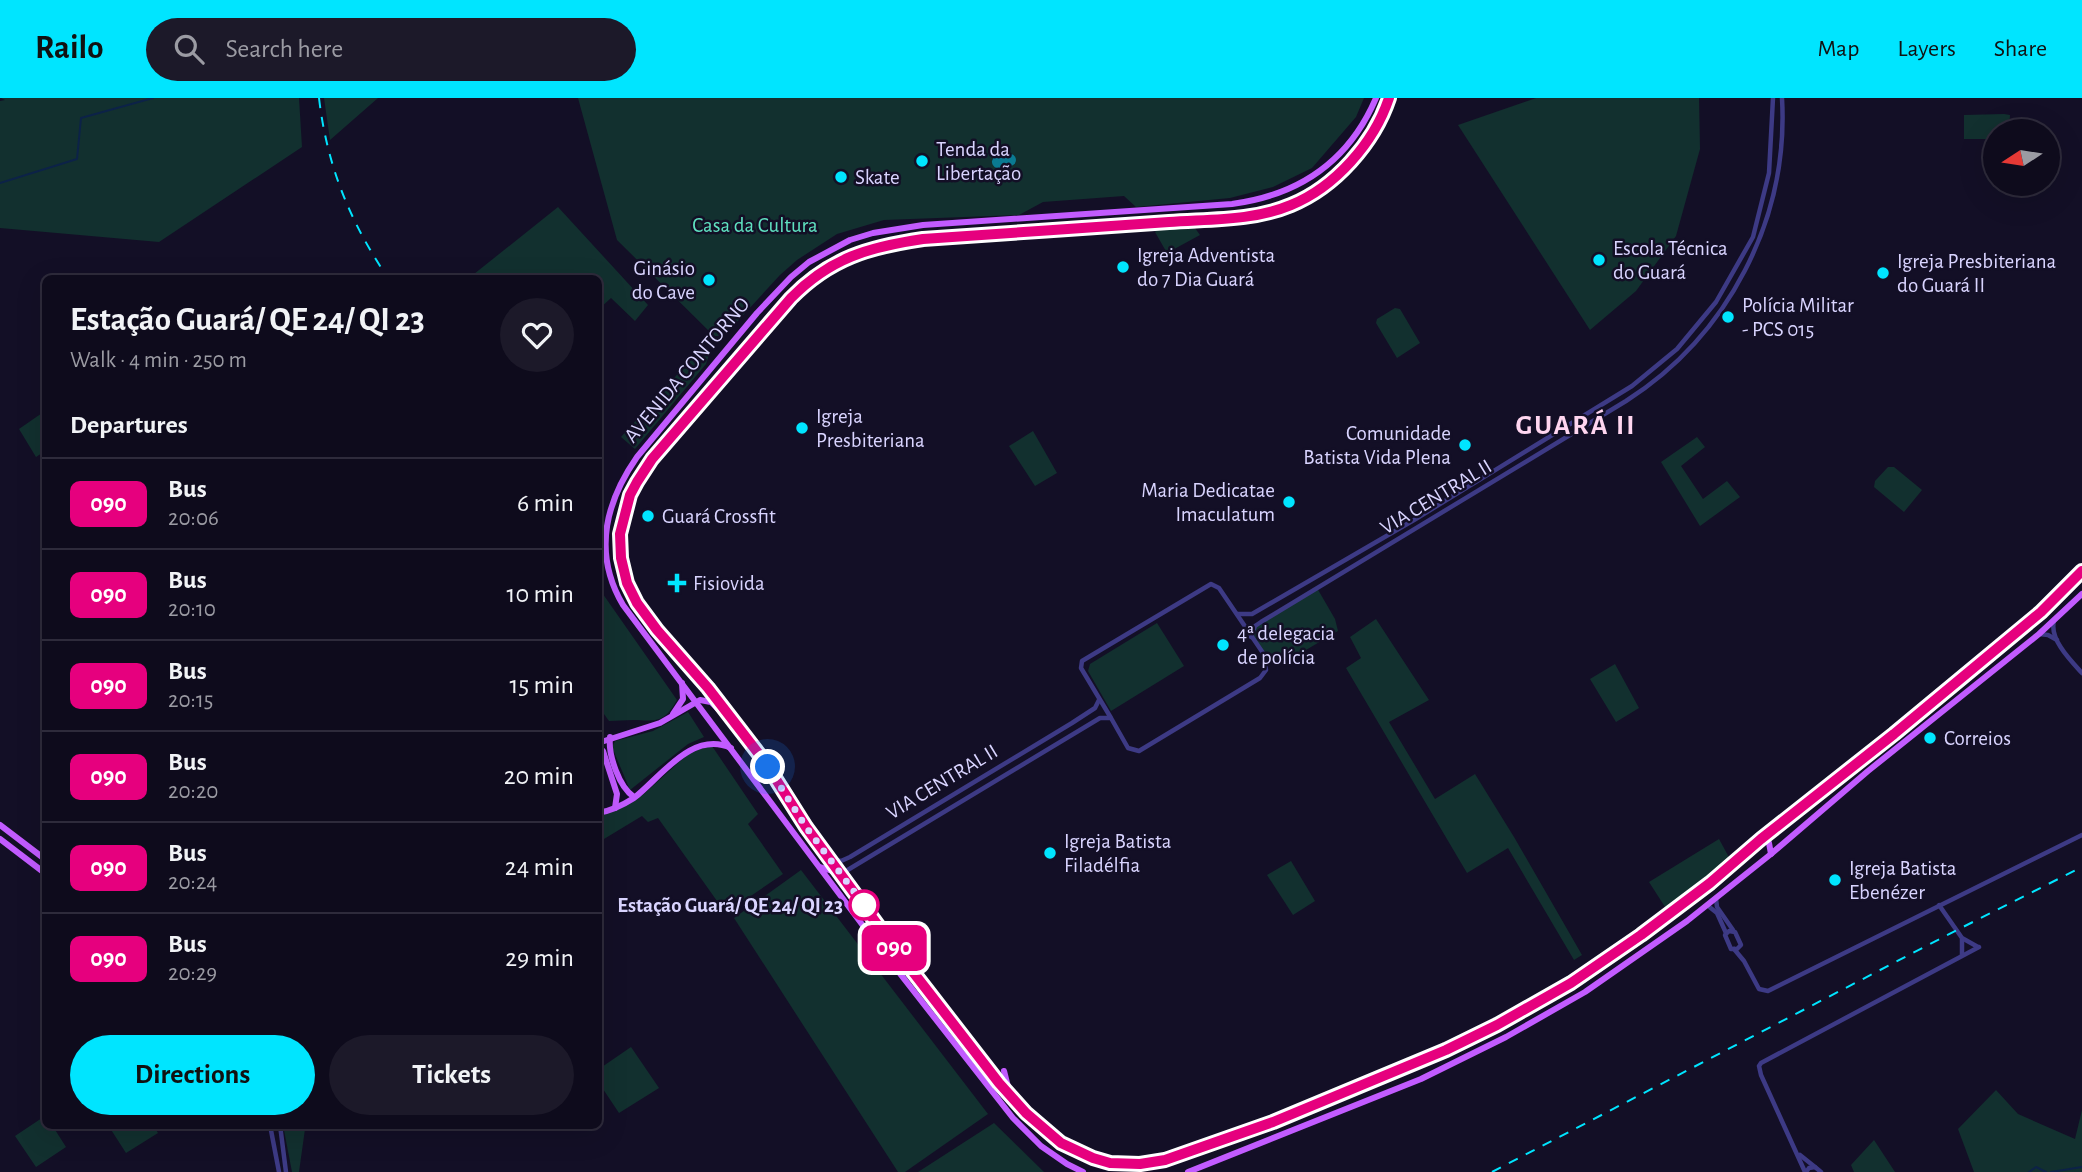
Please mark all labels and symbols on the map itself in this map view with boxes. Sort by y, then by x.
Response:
north arrow [1983,119,2060,196]
place label: Tenda da Libertação [936,139,1021,184]
marker: Tenda da Libertação [914,153,930,169]
place label: Skate [855,167,900,188]
marker: Skate [833,169,849,185]
park label: Casa da Cultura [692,215,818,236]
place label: Escola Técnica do Guará [1613,238,1728,283]
place label: Igreja Adventista do 7 Dia Guará [1137,245,1275,290]
place label: Igreja Presbiteriana do Guará II [1897,251,2056,296]
marker: Escola Técnica do Guará [1591,252,1607,268]
place label: Ginásio do Cave [632,258,695,303]
marker: Igreja Adventista do 7 Dia Guará [1115,259,1131,275]
marker: Igreja Presbiteriana do Guará II [1875,265,1891,281]
marker: Ginásio do Cave [701,272,717,288]
street label: AVENIDA CONTORNO [620,293,754,447]
place label: Polícia Militar - PCS 015 [1742,295,1854,340]
marker: Polícia Militar - PCS 015 [1720,309,1736,325]
place label: Igreja Presbiteriana [816,406,925,451]
district label: GUARÁ II [1516,409,1636,440]
marker: Igreja Presbiteriana [794,420,810,436]
place label: Comunidade Batista Vida Plena [1303,423,1451,468]
marker: Comunidade Batista Vida Plena [1457,437,1473,453]
street label: VIA CENTRAL II [1377,456,1495,538]
place label: Maria Dedicatae Imaculatum [1141,480,1275,525]
marker: Maria Dedicatae Imaculatum [1281,494,1297,510]
place label: Guará Crossfit [662,506,776,527]
marker: Guará Crossfit [640,508,656,524]
marker: Fisiovida [667,573,687,593]
place label: Fisiovida [693,573,765,594]
place label: 4ª delegacia de polícia [1237,623,1335,668]
marker: 4ª delegacia de polícia [1215,637,1231,653]
place label: Correios [1944,728,2011,749]
marker: Correios [1922,730,1938,746]
street label: VIA CENTRAL II [883,741,1001,823]
your location [750,749,785,784]
place label: Igreja Batista Filadélfia [1064,831,1172,876]
marker: Igreja Batista Filadélfia [1042,845,1058,861]
place label: Igreja Batista Ebenézer [1849,858,1957,903]
marker: Igreja Batista Ebenézer [1827,872,1843,888]
marker: Estação Guará/ QE 24/ QI 23 [849,890,879,920]
place label: Estação Guará/ QE 24/ QI 23 [617,895,843,917]
line badge: 090 [854,925,934,971]

